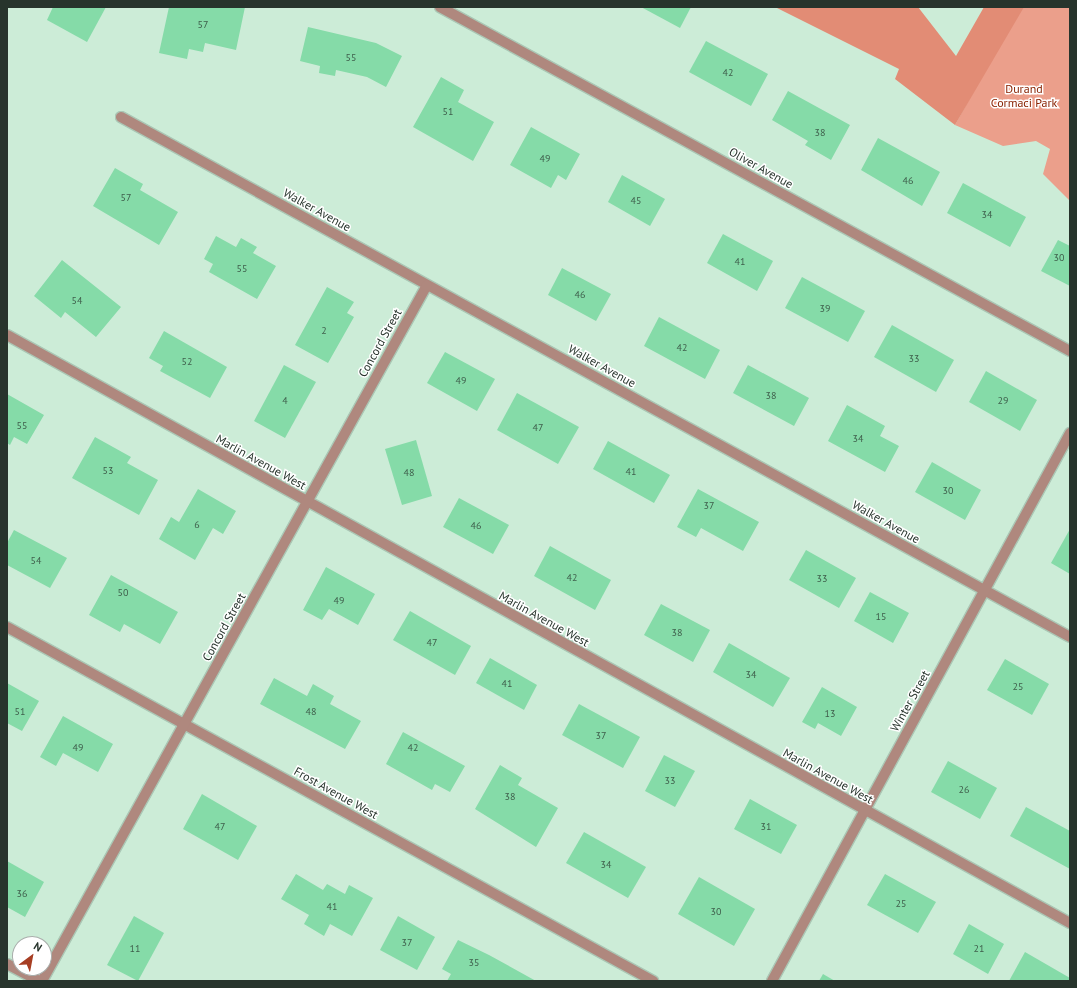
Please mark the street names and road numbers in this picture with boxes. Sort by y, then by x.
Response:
street label: Oliver Avenue [726,144,796,192]
street label: Walker Avenue [281,185,353,235]
street label: Concord Street [355,307,405,379]
street label: Walker Avenue [566,341,638,391]
street label: Marlin Avenue West [213,431,309,493]
street label: Walker Avenue [850,497,922,547]
street label: Marlin Avenue West [496,588,592,650]
street label: Concord Street [199,591,249,663]
street label: Winter Street [887,668,933,734]
street label: Marlin Avenue West [780,745,876,807]
street label: Frost Avenue West [291,764,381,822]

